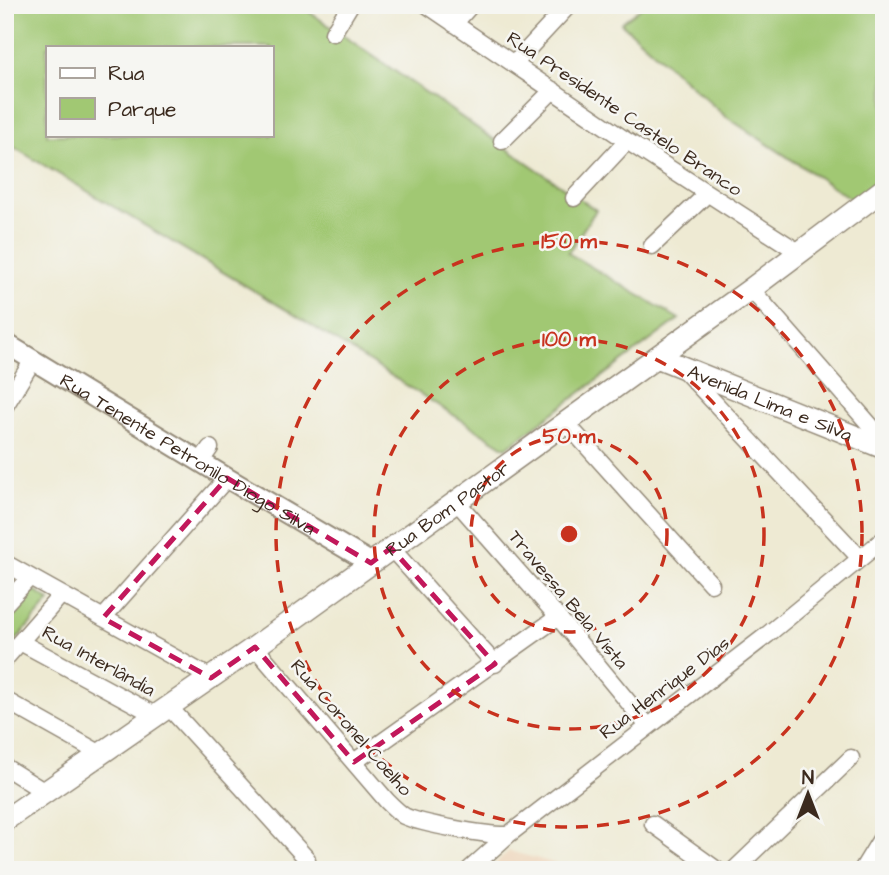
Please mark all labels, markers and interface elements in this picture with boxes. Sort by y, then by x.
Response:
street label: Rua Presidente Castelo Branco [501,25,747,204]
legend [46,46,273,136]
text: Rua [108,59,145,88]
text: Parque [108,95,176,124]
text: 150 m [541,227,597,256]
text: 100 m [542,325,597,354]
street label: Avenida Lima e Silva [683,359,856,449]
street label: Rua Tenente Petronilo Diogo Silva [54,368,321,543]
text: 50 m [543,422,596,451]
street label: Rua Bom Pastor [380,455,516,564]
centre of rings [557,522,581,546]
street label: Travessa Bela Vista [502,525,634,676]
street label: Rua Interlândia [37,619,160,704]
street label: Rua Henrique Dias [594,630,736,746]
street label: Rua Coronel Coelho [284,654,418,803]
north arrow [774,760,844,830]
text: N [802,765,814,792]

